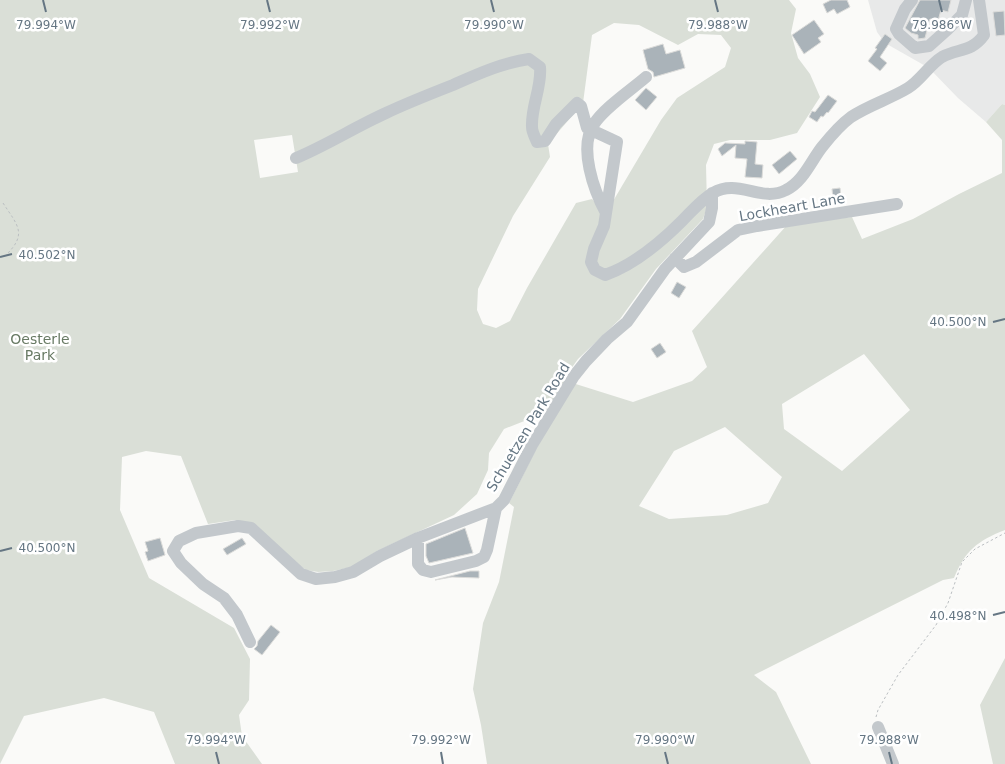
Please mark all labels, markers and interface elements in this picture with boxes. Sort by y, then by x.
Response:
text: 79.994°W [16,18,76,32]
text: 79.992°W [240,18,300,32]
text: 79.990°W [464,18,524,32]
text: 79.988°W [688,18,748,32]
text: 79.986°W [912,18,972,32]
street label: Lockheart Lane [738,190,846,224]
text: 40.502°N [19,248,75,262]
text: 40.500°N [930,315,986,329]
park label: Oesterle Park [10,331,70,363]
street label: Schuetzen Park Road [483,360,573,494]
text: 40.500°N [19,541,75,555]
text: 40.498°N [930,609,986,623]
text: 79.994°W [186,733,246,747]
text: 79.992°W [411,733,471,747]
text: 79.990°W [635,733,695,747]
text: 79.988°W [859,733,919,747]

